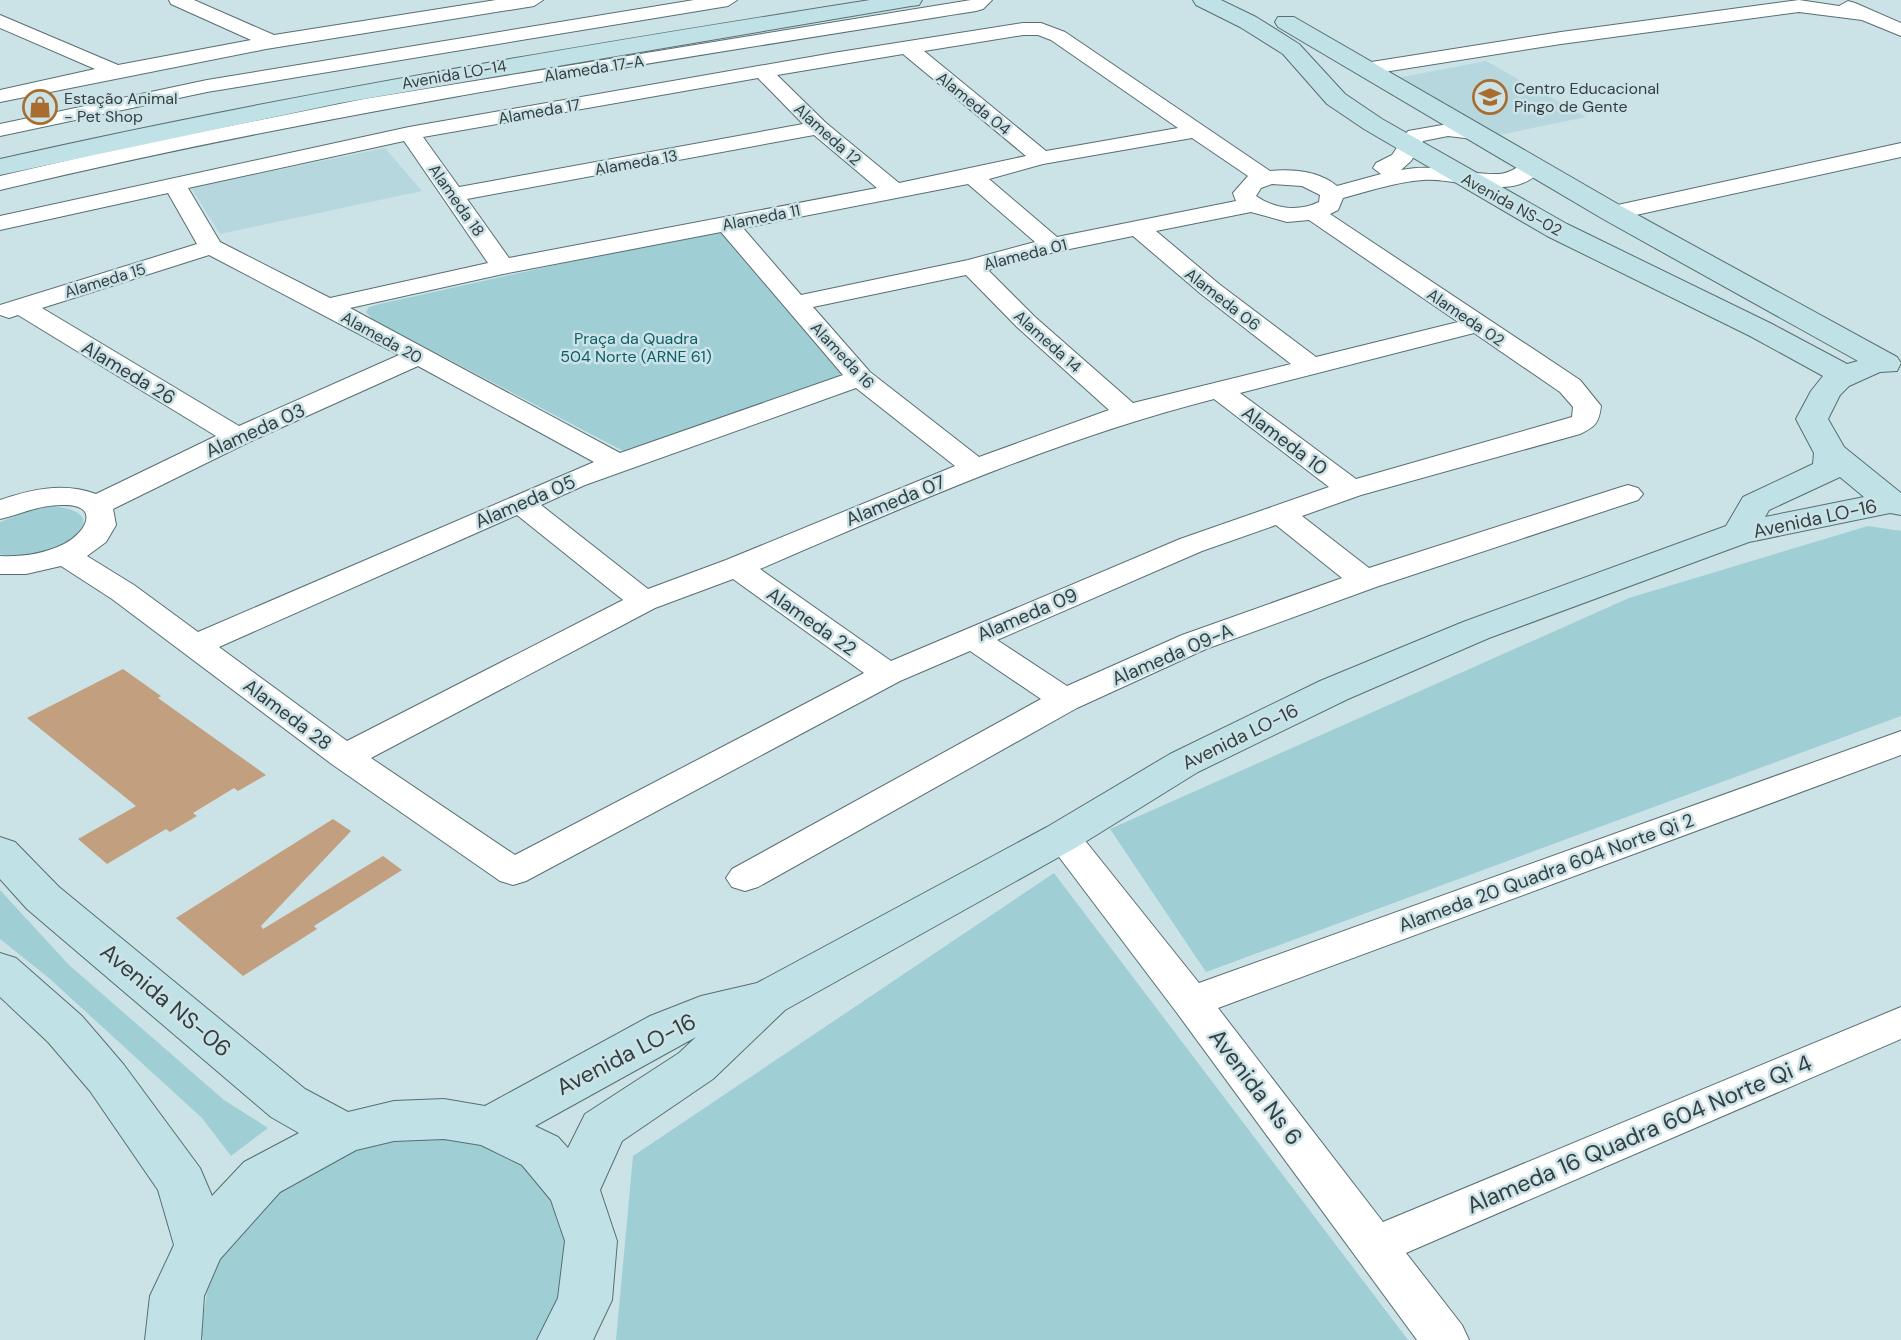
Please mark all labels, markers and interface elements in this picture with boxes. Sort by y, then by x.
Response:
street label: Alameda 17-A [543,50,646,87]
street label: Avenida LO-14 [400,55,508,94]
street label: Alameda 04 [932,67,1015,140]
school or university icon: Centro Educacional Pingo de Gente [1471,78,1509,116]
place label: Centro Educacional Pingo de Gente [1514,78,1659,117]
shop icon: Estação Animal - Pet Shop [21,88,59,126]
place label: Estação Animal - Pet Shop [64,88,177,127]
street label: Alameda 17 [497,94,582,129]
street label: Alameda 12 [790,99,866,170]
street label: Alameda 13 [593,145,679,180]
street label: Alameda 18 [424,160,489,241]
street label: Avenida NS-02 [1458,168,1566,241]
street label: Alameda 11 [720,200,802,235]
street label: Alameda 01 [981,234,1069,275]
street label: Alameda 15 [62,258,148,303]
street label: Alameda 06 [1181,263,1265,335]
street label: Alameda 02 [1423,284,1509,351]
street label: Alameda 14 [1009,305,1086,377]
street label: Alameda 20 [338,307,426,368]
street label: Alameda 16 [806,317,879,393]
park label: Praça da Quadra 504 Norte (ARNE 61) [560,328,712,367]
street label: Alameda 26 [77,335,180,410]
street label: Alameda 03 [201,397,309,464]
street label: Alameda 10 [1237,400,1333,481]
street label: Alameda 05 [471,469,579,534]
street label: Alameda 07 [842,469,949,532]
street label: Avenida LO-16 [1751,493,1880,544]
street label: Alameda 22 [762,581,862,662]
street label: Alameda 09 [973,582,1081,647]
street label: Alameda 09-A [1108,618,1237,691]
street label: Alameda 28 [238,673,337,756]
street label: Avenida LO-16 [1178,698,1302,775]
street label: Alameda 20 Quadra 604 Norte Qi 2 [1395,807,1697,938]
street label: Avenida NS-06 [94,936,238,1064]
street label: Avenida LO-16 [551,1006,701,1102]
street label: Avenida Ns 6 [1202,1023,1310,1151]
street label: Alameda 16 Quadra 604 Norte Qi 4 [1462,1048,1816,1220]

